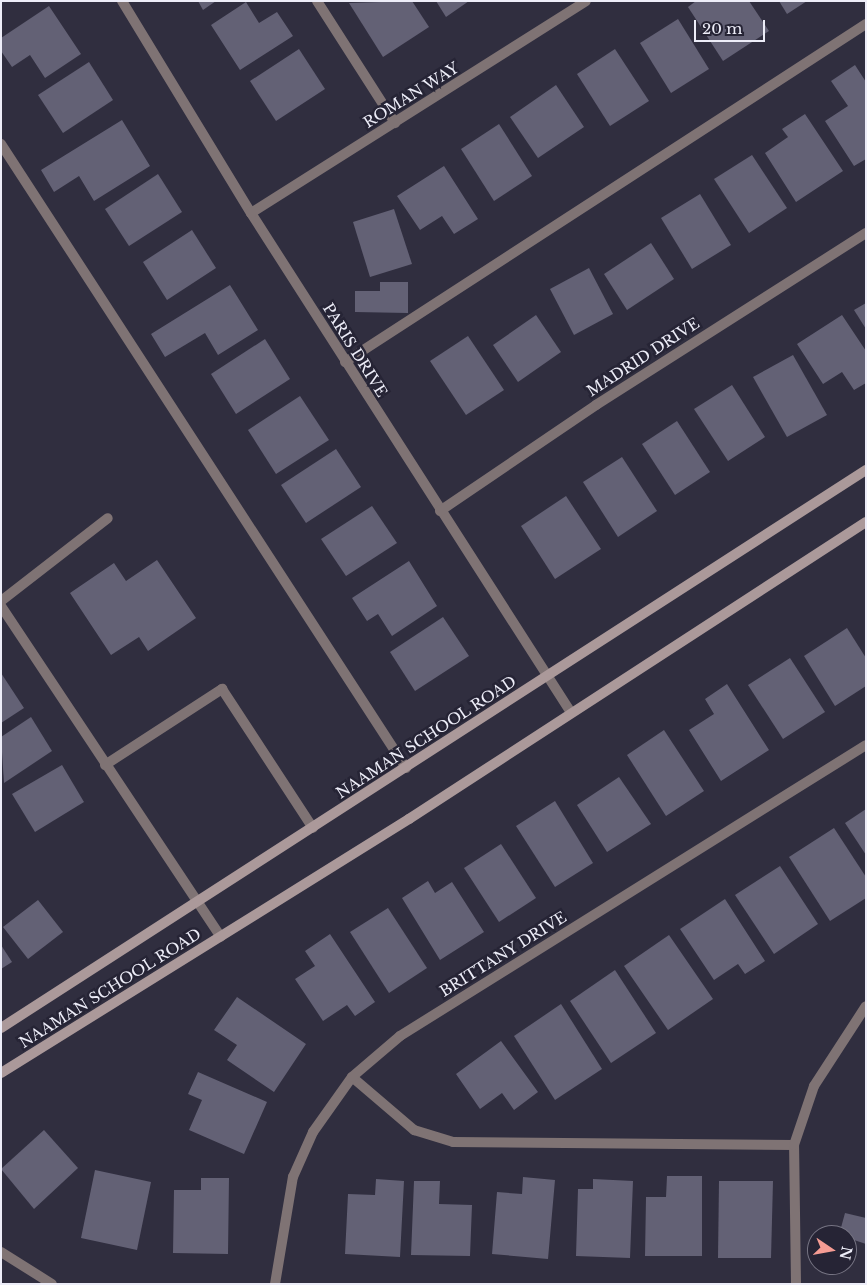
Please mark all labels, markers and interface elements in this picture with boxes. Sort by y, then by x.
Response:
scale bar [697,10,768,42]
text: 20 m [702,19,742,38]
street label: ROMAN WAY [360,58,462,132]
street label: PARIS DRIVE [319,300,391,400]
street label: MADRID DRIVE [583,314,703,400]
street label: NAAMAN SCHOOL ROAD [333,672,519,802]
street label: BRITTANY DRIVE [436,908,570,1000]
street label: NAAMAN SCHOOL ROAD [16,924,204,1052]
north arrow [807,1225,857,1275]
text: N [836,1245,856,1261]

